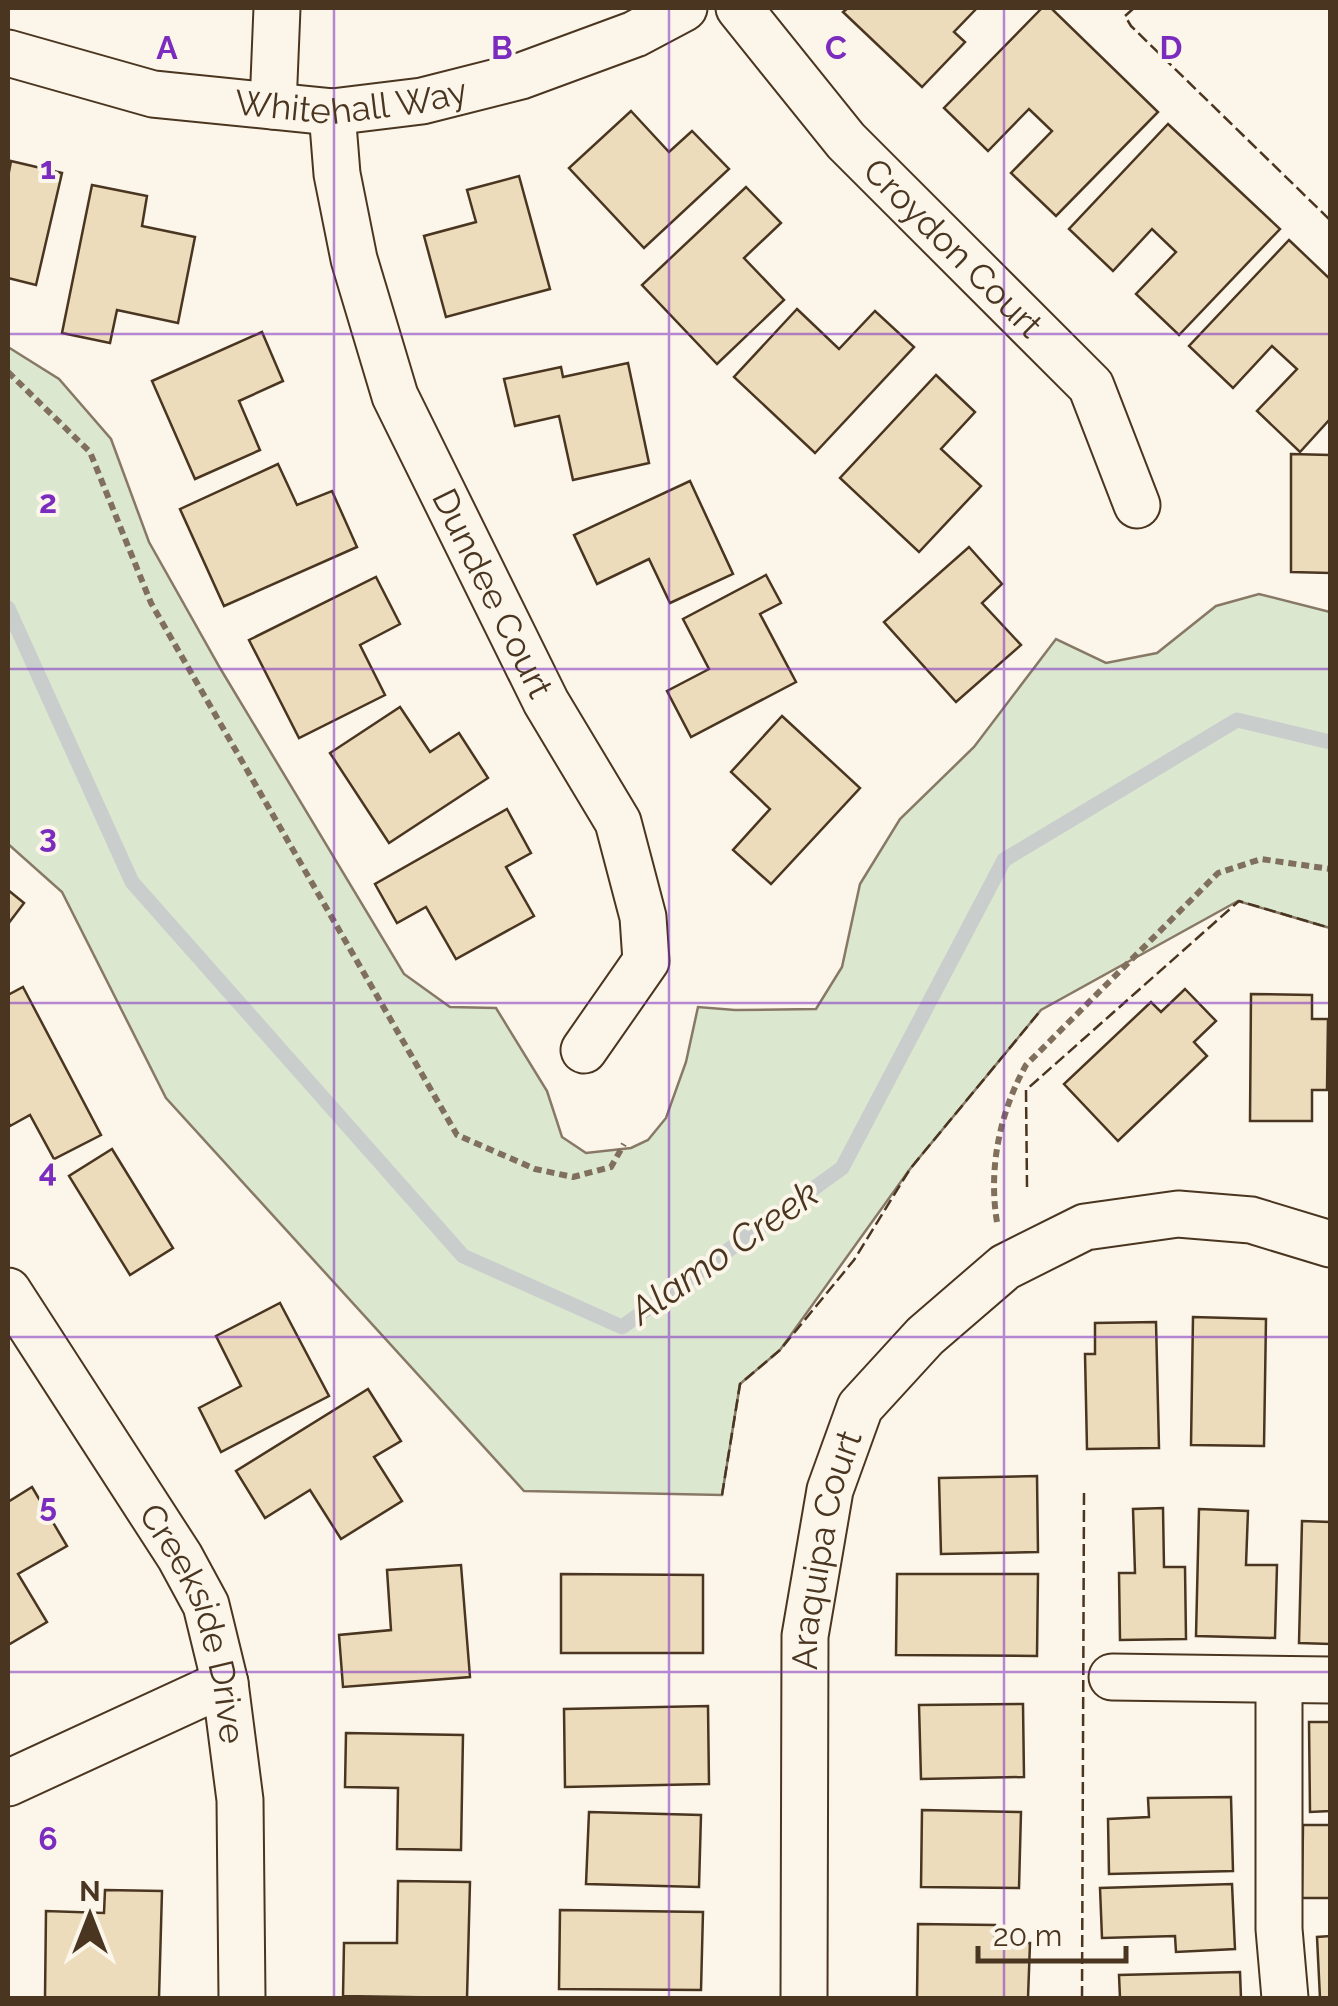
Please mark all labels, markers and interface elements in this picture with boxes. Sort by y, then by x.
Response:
text: A [156,29,178,66]
text: B [491,29,513,66]
text: C [825,29,847,66]
text: D [1160,29,1182,66]
street label: Whitehall Way [233,69,471,132]
text: 1 [40,149,56,186]
street label: Croydon Court [855,150,1051,346]
street label: Dundee Court [424,482,562,705]
text: 2 [39,483,57,520]
text: 3 [39,817,57,854]
text: 4 [39,1152,57,1189]
water label: Alamo Creek [619,1170,827,1334]
street label: Araquipa Court [784,1424,870,1670]
text: 5 [39,1486,57,1523]
street label: Creekside Drive [131,1496,254,1746]
text: 6 [38,1820,58,1857]
north arrow [40,1866,140,1966]
text: N [79,1875,101,1908]
scale bar [978,1901,1126,1963]
text: 20 m [993,1918,1062,1953]

